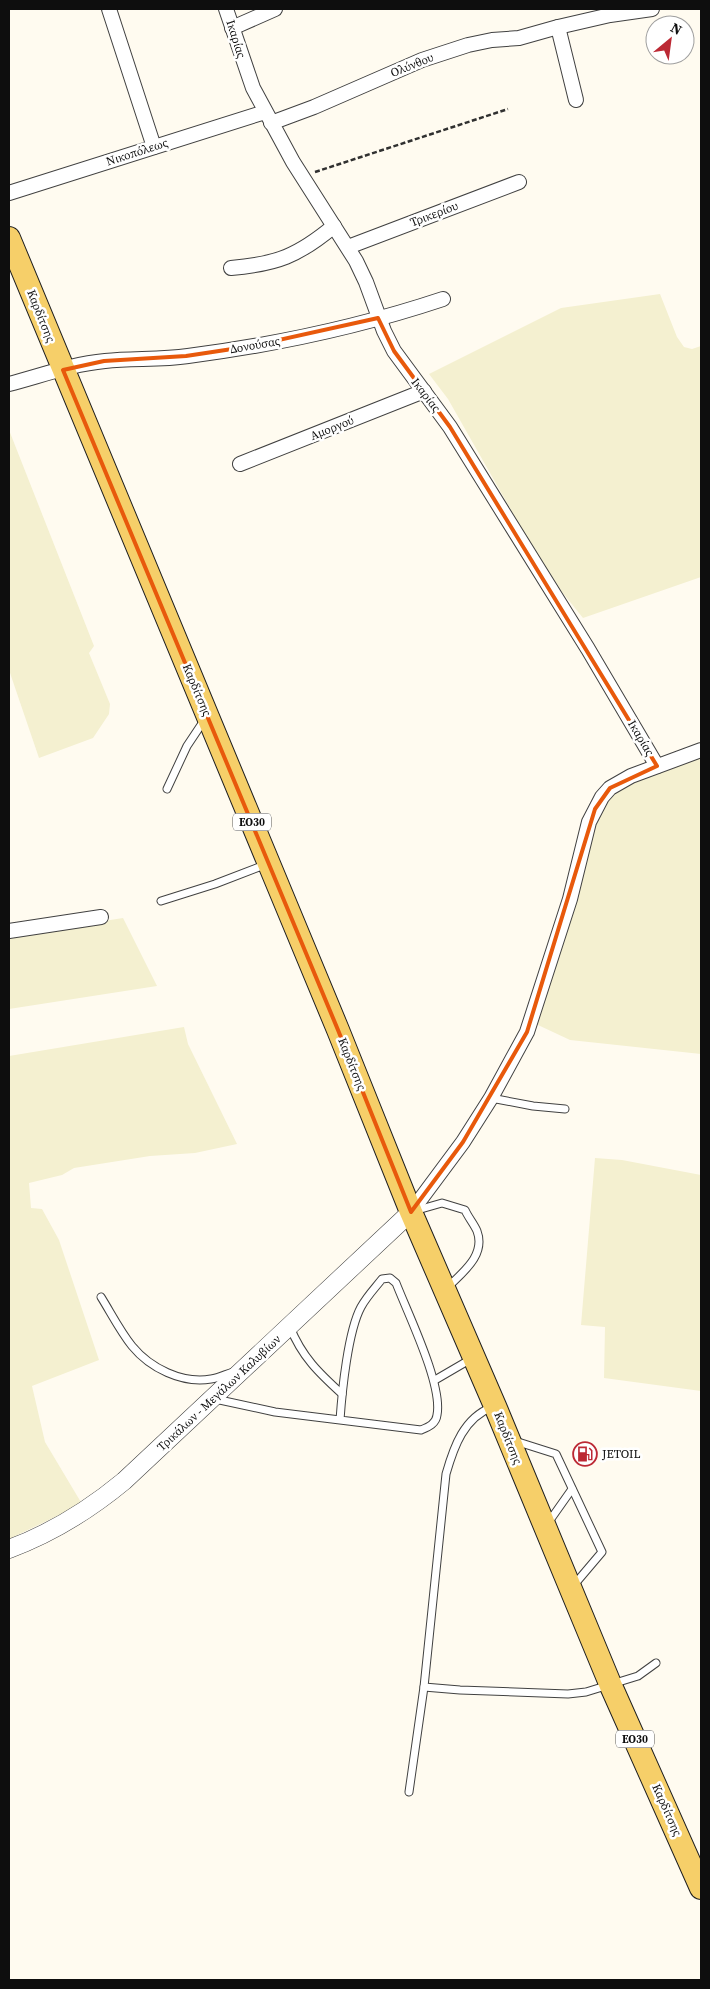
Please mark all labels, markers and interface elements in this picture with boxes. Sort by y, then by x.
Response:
north arrow [645,15,695,65]
text: N [667,17,686,40]
street label: Ικαρίας [222,18,250,61]
street label: Ολύνθου [388,49,436,81]
street label: Νικοπόλεως [104,134,170,170]
street label: Τρικερίου [408,198,460,230]
street label: Καρδίτσης [23,287,59,345]
street label: Δονούσας [229,333,282,357]
street label: Ικαρίας [408,375,445,416]
street label: Αμοργού [308,412,356,444]
street label: Καρδίτσης [179,661,215,719]
street label: Ικαρίας [624,717,658,759]
road number: ΕΟ30 [233,814,271,830]
street label: Καρδίτσης [334,1035,370,1093]
street label: Τρικάλων - Μεγάλων Καλυβίων [154,1331,284,1455]
street label: Καρδίτσης [490,1409,526,1467]
fuel station icon: JETOIL [572,1441,598,1467]
place label: JETOIL [601,1446,641,1462]
road number: ΕΟ30 [616,1730,654,1748]
street label: Καρδίτσης [648,1781,686,1839]

